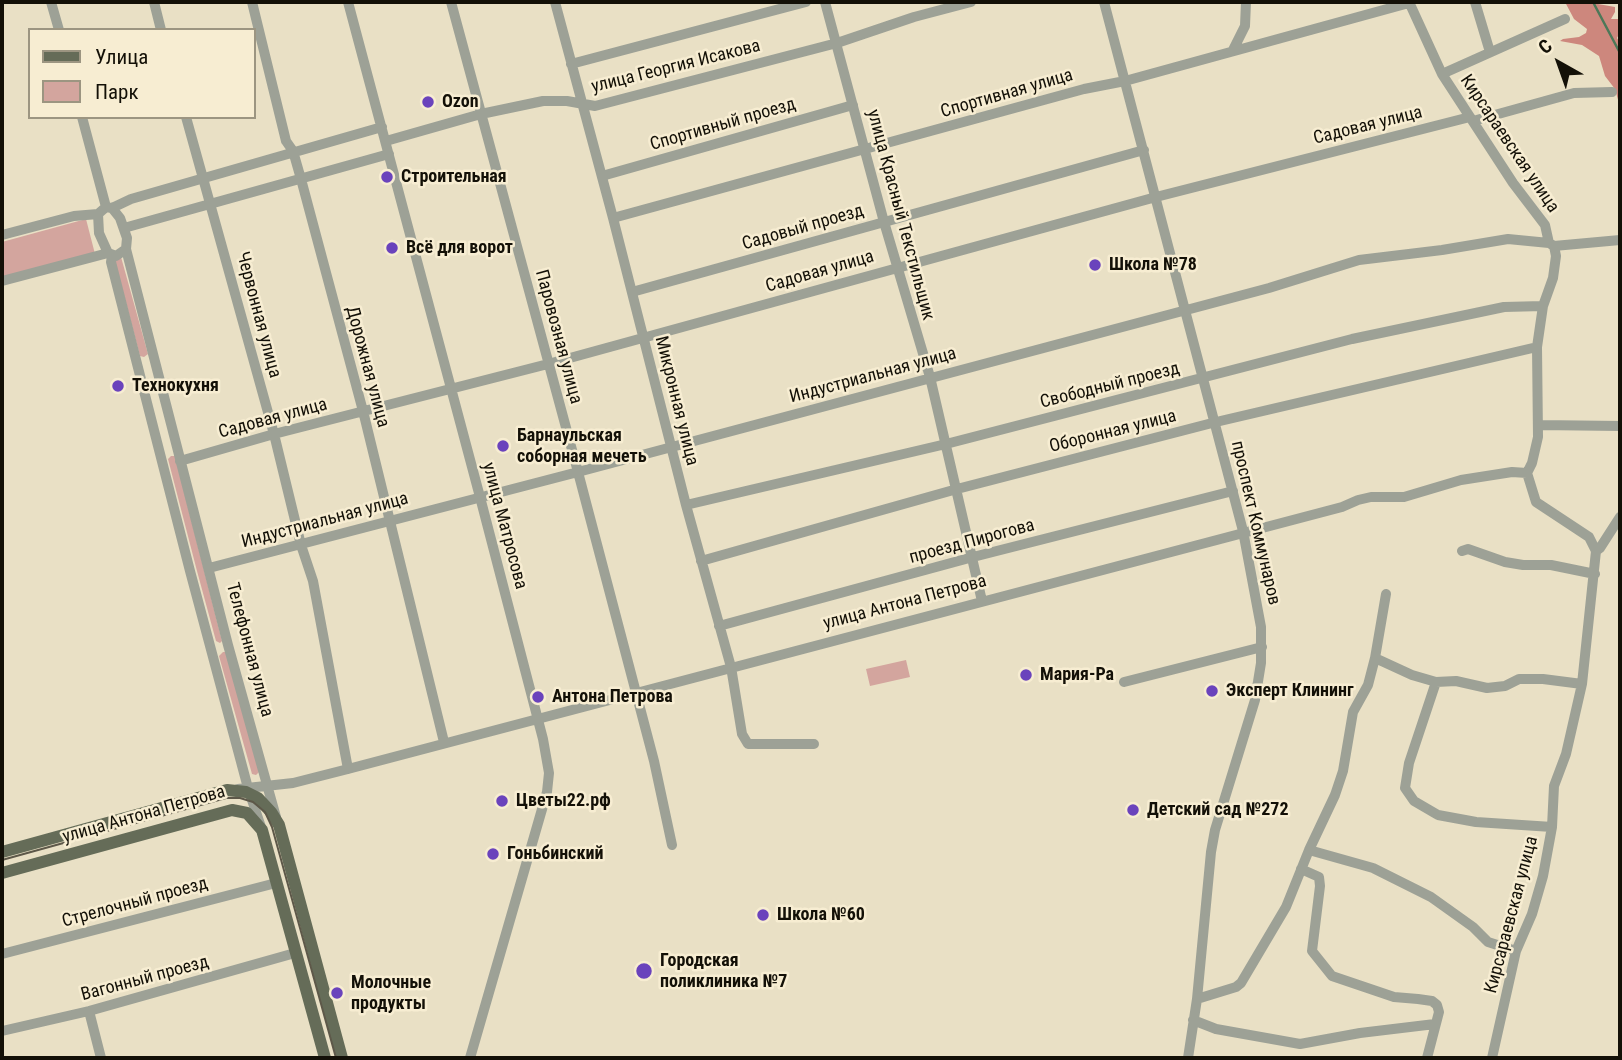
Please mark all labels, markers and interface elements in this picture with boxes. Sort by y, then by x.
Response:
legend [28,28,256,119]
north arrow [1524,28,1594,98]
text: С [1534,34,1557,59]
street label: улица Георгия Исакова [589,36,763,98]
text: Улица [95,45,148,69]
street label: Спортивная улица [938,65,1076,123]
street label: Кирсараевская улица [1455,71,1563,217]
text: Парк [95,80,139,104]
place label: Ozon [442,91,479,113]
marker: Ozon [420,94,436,110]
street label: Спортивный проезд [648,94,798,156]
street label: Садовая улица [1311,102,1425,150]
street label: улица Красный Текстильщик [861,107,939,323]
place label: Строительная [401,166,507,188]
marker: Строительная [379,169,395,185]
street label: Садовый проезд [740,200,866,256]
place label: Всё для ворот [406,237,513,259]
marker: Всё для ворот [384,240,400,256]
street label: Садовая улица [763,246,877,298]
street label: Червонная улица [231,250,285,380]
place label: Школа №78 [1109,254,1197,276]
marker: Школа №78 [1087,257,1103,273]
street label: Паровозная улица [530,268,586,406]
street label: Дорожная улица [340,304,394,430]
street label: Микронная улица [649,334,703,468]
street label: Индустриальная улица [787,343,959,409]
street label: Свободный проезд [1038,358,1182,414]
place label: Технокухня [132,375,219,397]
marker: Технокухня [110,378,126,394]
street label: Садовая улица [216,394,330,444]
street label: Оборонная улица [1047,406,1179,458]
place label: Барнаульская соборная мечеть [517,425,647,467]
marker: Барнаульская соборная мечеть [495,438,511,454]
street label: проспект Коммунаров [1226,439,1284,607]
street label: улица Матросова [477,460,531,592]
street label: Индустриальная улица [239,488,411,554]
street label: проезд Пирогова [907,515,1037,569]
street label: улица Антона Петрова [821,571,989,635]
street label: Телефонная улица [221,580,277,720]
place label: Мария-Ра [1040,664,1114,686]
marker: Мария-Ра [1018,667,1034,683]
place label: Эксперт Клининг [1226,680,1354,702]
marker: Эксперт Клининг [1204,683,1220,699]
place label: Антона Петрова [552,686,673,708]
marker: Антона Петрова [530,689,546,705]
street label: улица Антона Петрова [60,781,228,849]
place label: Цветы22.рф [516,790,611,812]
marker: Цветы22.рф [494,793,510,809]
place label: Детский сад №272 [1147,799,1288,821]
marker: Детский сад №272 [1125,802,1141,818]
street label: Кирсараевская улица [1481,834,1543,996]
place label: Гоньбинский [507,843,603,865]
marker: Гоньбинский [485,846,501,862]
street label: Стрелочный проезд [60,873,210,933]
place label: Школа №60 [777,904,865,926]
marker: Школа №60 [755,907,771,923]
place label: Городская поликлиника №7 [660,950,787,992]
street label: Вагонный проезд [79,952,211,1006]
marker: Городская поликлиника №7 [634,961,654,981]
place label: Молочные продукты [351,972,431,1014]
marker: Молочные продукты [329,985,345,1001]

